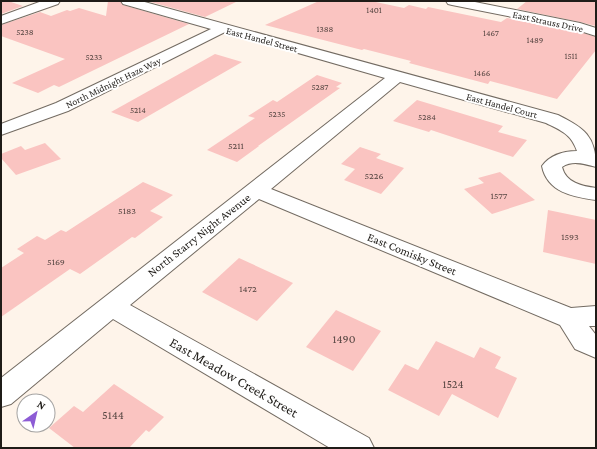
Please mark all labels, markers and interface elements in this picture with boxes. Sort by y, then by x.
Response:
house number: 1401 [366,5,382,15]
street label: East Strauss Drive [512,9,585,34]
house number: 1388 [317,24,334,34]
street label: East Handel Street [225,25,299,54]
house number: 5238 [16,27,34,37]
house number: 1467 [483,28,499,38]
house number: 1489 [527,35,544,45]
house number: 1511 [564,51,578,61]
house number: 5233 [86,52,102,62]
street label: North Midnight Haze Way [64,54,163,110]
house number: 1466 [474,68,491,78]
house number: 5287 [312,82,328,92]
street label: East Handel Court [465,91,539,120]
house number: 5214 [130,105,146,115]
house number: 5235 [269,109,285,119]
house number: 5284 [418,112,436,122]
house number: 5211 [228,140,244,151]
house number: 5226 [364,170,384,181]
street label: North Starry Night Avenue [145,190,253,280]
house number: 1577 [491,190,508,201]
house number: 5183 [118,205,136,216]
street label: East Comisky Street [365,230,460,279]
house number: 1593 [561,231,579,242]
house number: 5169 [47,256,65,267]
house number: 1472 [239,283,257,294]
house number: 1490 [333,332,356,346]
street label: East Meadow Creek Street [167,334,301,421]
house number: 1524 [442,377,464,391]
north arrow [16,393,56,433]
text: N [35,398,48,412]
house number: 5144 [102,408,124,422]

